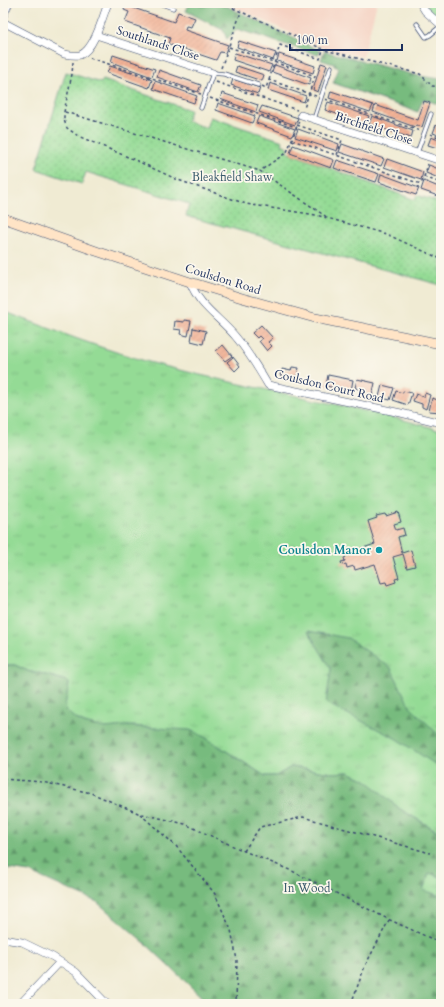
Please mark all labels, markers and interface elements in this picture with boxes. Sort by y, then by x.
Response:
street label: Southlands Close [114,22,202,64]
scale bar [290,26,402,52]
text: 100 m [296,32,329,48]
street label: Birchfield Close [333,108,415,148]
park label: Bleakfield Shaw [192,169,273,185]
street label: Coulsdon Road [183,260,264,298]
street label: Coulsdon Court Road [273,366,386,407]
place label: Coulsdon Manor [278,542,371,558]
marker: Coulsdon Manor [374,545,384,555]
park label: In Wood [284,880,331,896]

